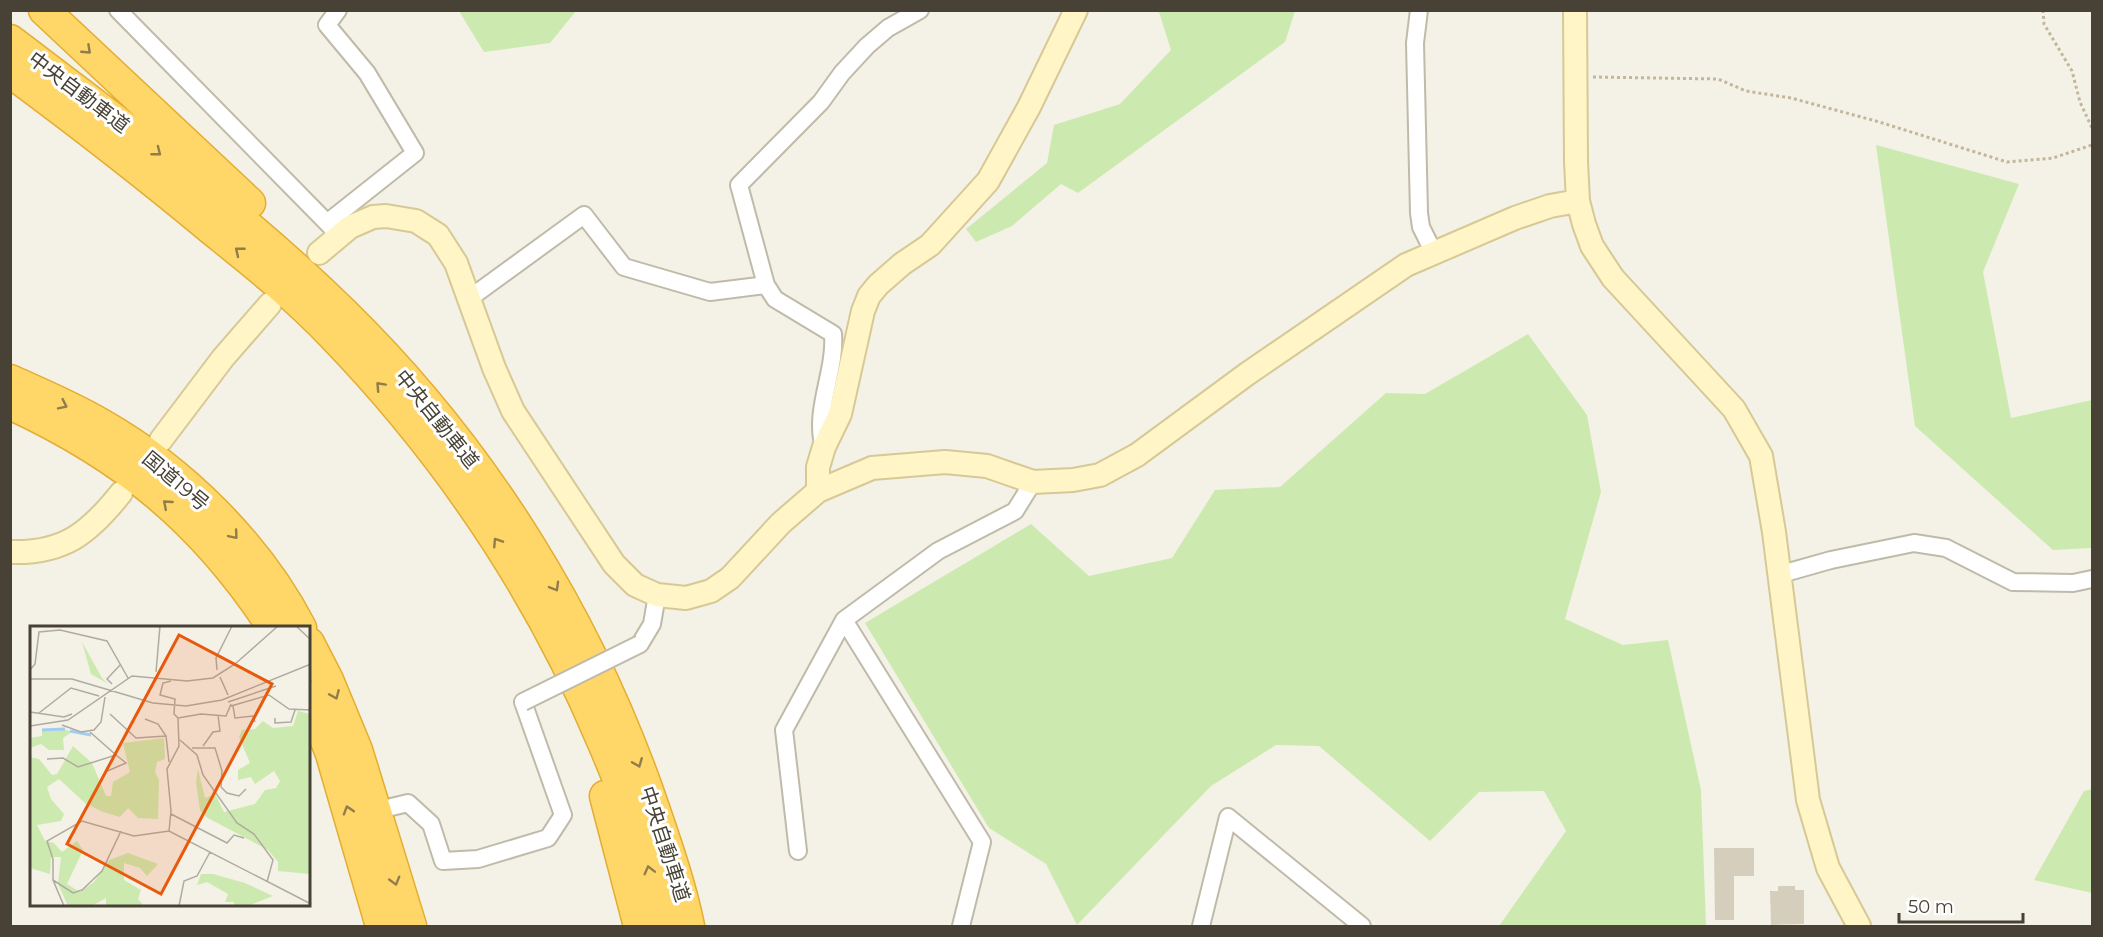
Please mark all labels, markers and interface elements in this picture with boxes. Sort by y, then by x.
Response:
one-way arrow [79,43,90,54]
street label: 中央自動車道 [24,46,134,138]
one-way arrow [150,145,161,156]
one-way arrow [235,248,246,259]
street label: 中央自動車道 [390,365,484,473]
one-way arrow [376,383,387,394]
one-way arrow [57,398,68,409]
street label: 国道19号 [138,446,214,516]
one-way arrow [163,500,174,511]
one-way arrow [227,528,238,539]
one-way arrow [493,537,504,548]
one-way arrow [548,581,559,591]
inset map [30,626,310,907]
one-way arrow [328,689,340,700]
one-way arrow [631,757,643,768]
street label: 中央自動車道 [635,783,695,905]
one-way arrow [343,805,355,815]
one-way arrow [643,865,656,875]
one-way arrow [388,875,400,885]
scale bar [1899,886,2024,924]
text: 50 m [1908,896,1954,918]

